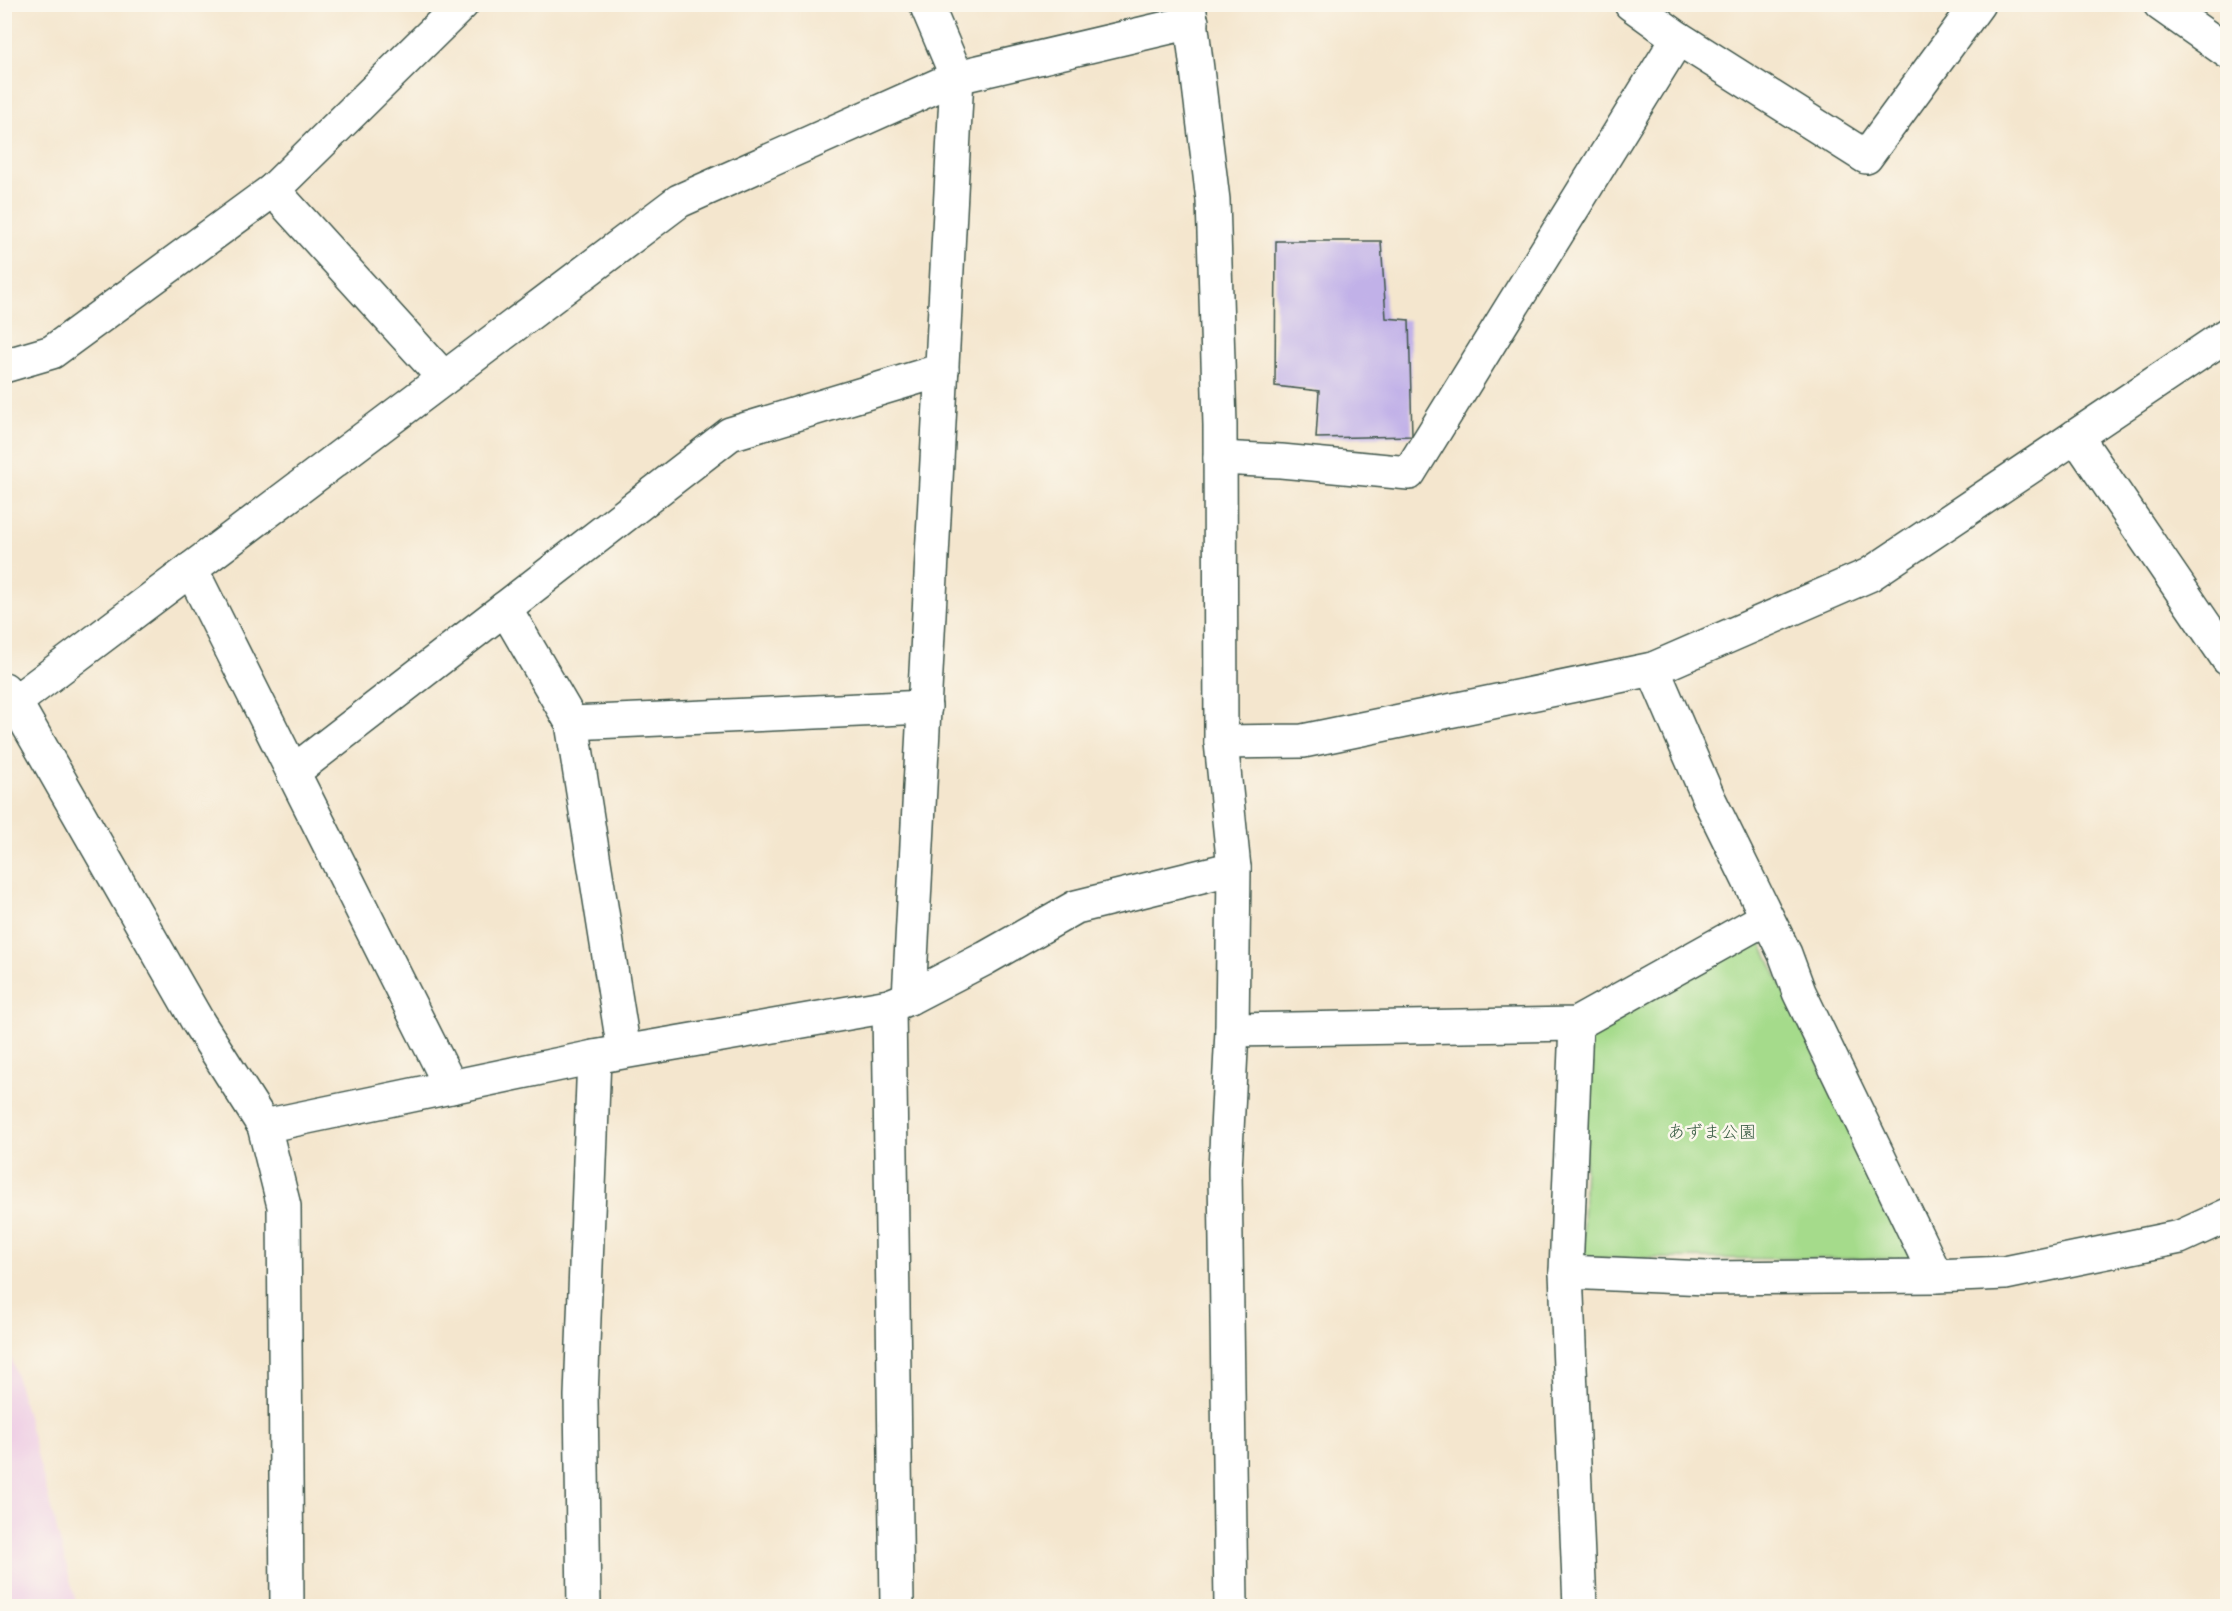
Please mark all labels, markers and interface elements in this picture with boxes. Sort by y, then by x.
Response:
park label: あずま公園 [1667,1119,1757,1143]

